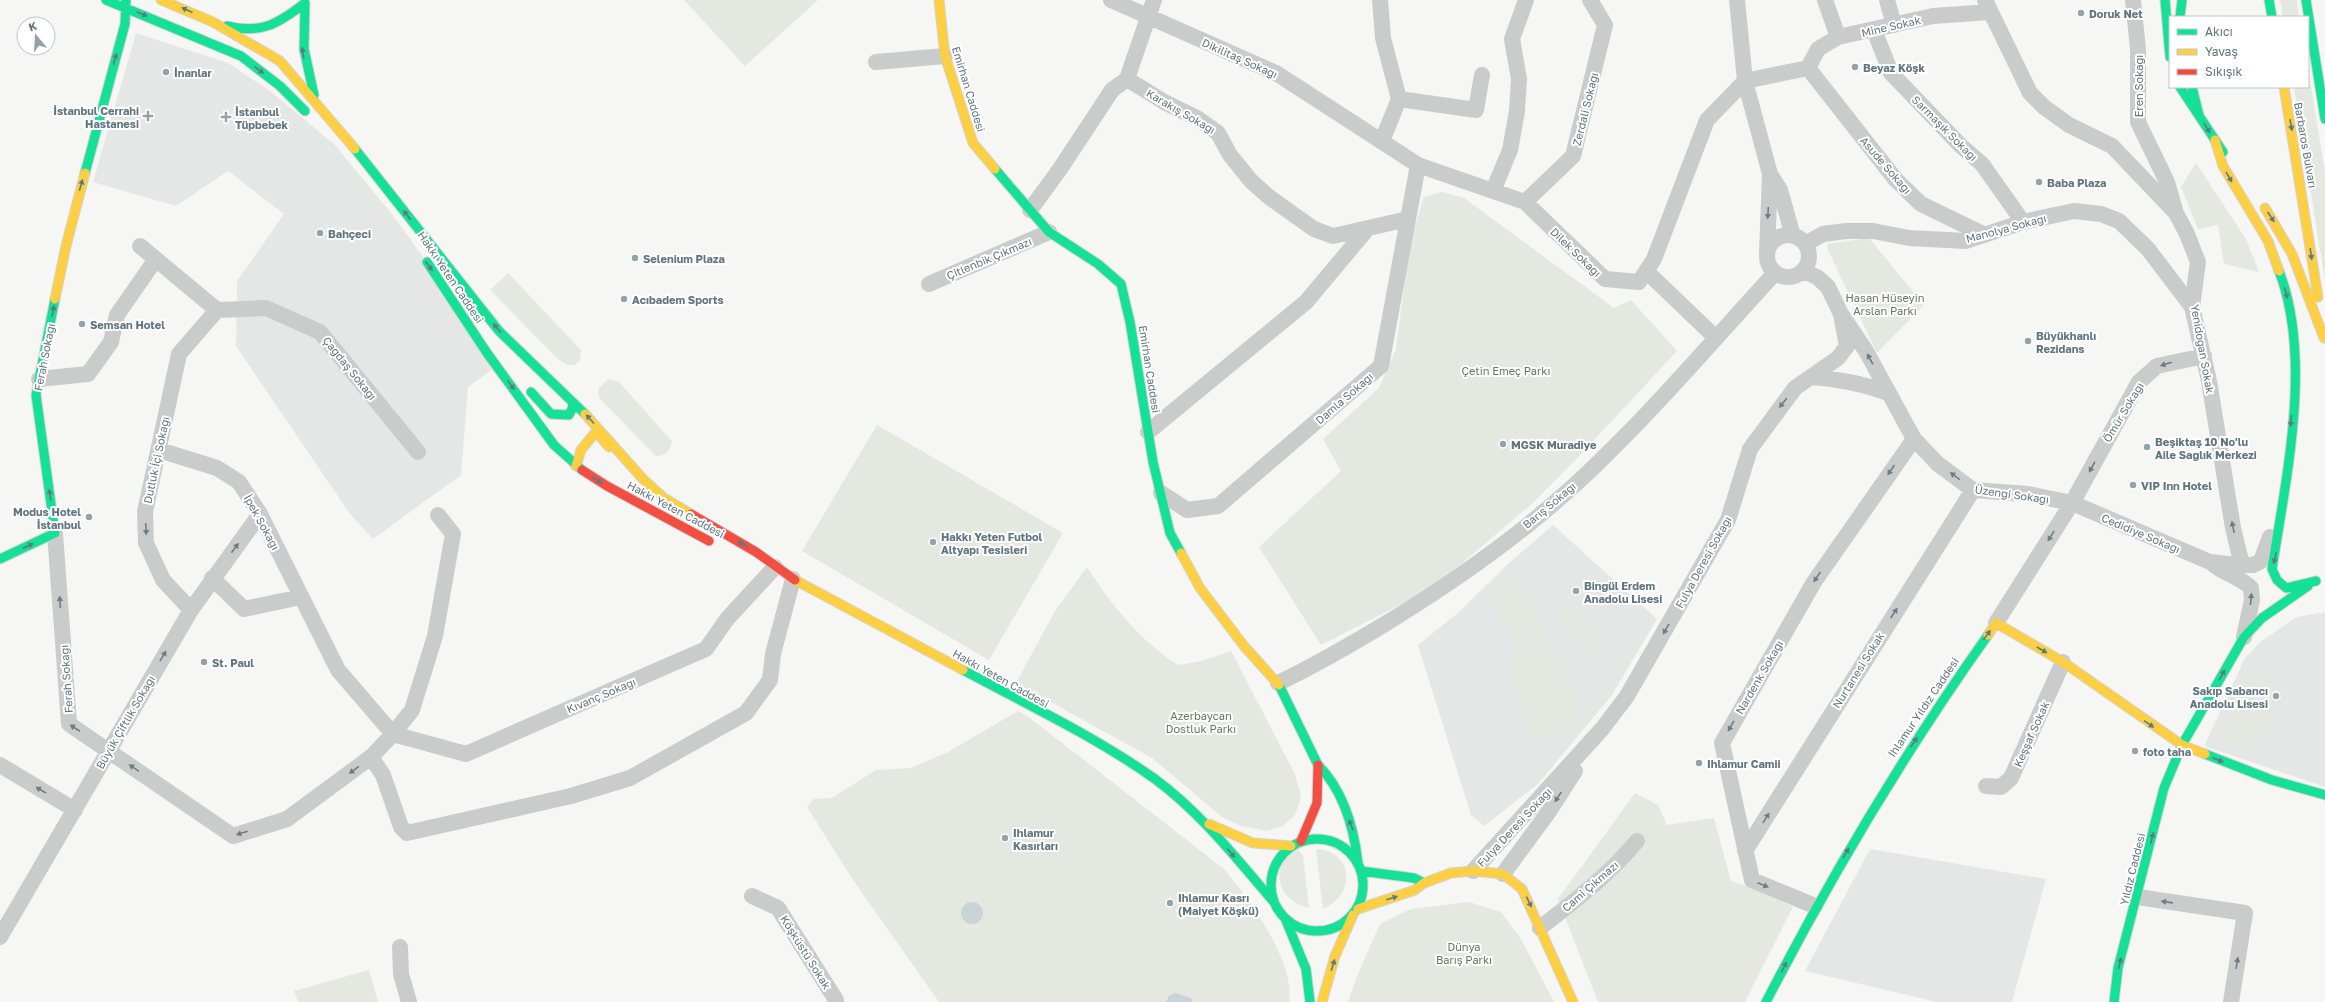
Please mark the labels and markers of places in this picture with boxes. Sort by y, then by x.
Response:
place label: Doruk Net [2089,7,2143,20]
marker: Doruk Net [2076,8,2086,18]
place label: Beyaz Köşk [1863,61,1925,74]
marker: Beyaz Köşk [1850,62,1860,72]
place label: İnanlar [174,66,212,79]
marker: İnanlar [161,67,171,77]
place label: İstanbul Cerrahi Hastanesi [53,104,139,130]
place label: İstanbul Tüpbebek [235,105,289,131]
marker: İstanbul Cerrahi Hastanesi [142,110,154,122]
marker: İstanbul Tüpbebek [220,111,232,123]
place label: Baba Plaza [2047,176,2106,189]
marker: Baba Plaza [2034,177,2044,187]
place label: Bahçeci [328,227,371,240]
marker: Bahçeci [315,228,325,238]
place label: Selenium Plaza [643,252,725,265]
marker: Selenium Plaza [630,253,640,263]
place label: Acıbadem Sports [632,293,724,306]
marker: Acıbadem Sports [619,294,629,304]
place label: Semsan Hotel [90,318,165,331]
marker: Semsan Hotel [77,319,87,329]
place label: Büyükhanlı Rezidans [2036,329,2096,355]
marker: Büyükhanlı Rezidans [2023,336,2033,346]
place label: Beşiktaş 10 No'lu Aile Sağlık Merkezi [2155,435,2257,461]
place label: MGSK Muradiye [1511,438,1597,451]
marker: MGSK Muradiye [1498,439,1508,449]
marker: Beşiktaş 10 No'lu Aile Sağlık Merkezi [2142,442,2152,452]
place label: VIP Inn Hotel [2141,479,2212,492]
marker: VIP Inn Hotel [2128,480,2138,490]
place label: Modus Hotel İstanbul [13,505,81,531]
marker: Modus Hotel İstanbul [84,512,94,522]
place label: Hakkı Yeten Futbol Altyapı Tesisleri [941,530,1043,556]
marker: Hakkı Yeten Futbol Altyapı Tesisleri [928,537,938,547]
place label: Bingül Erdem Anadolu Lisesi [1584,579,1662,605]
marker: Bingül Erdem Anadolu Lisesi [1571,586,1581,596]
place label: St. Paul [212,656,254,669]
marker: St. Paul [199,657,209,667]
place label: Sakıp Sabancı Anadolu Lisesi [2190,684,2268,710]
marker: Sakıp Sabancı Anadolu Lisesi [2271,691,2281,701]
place label: foto taha [2143,745,2191,758]
marker: foto taha [2130,746,2140,756]
place label: Ihlamur Camii [1707,757,1781,770]
marker: Ihlamur Camii [1694,758,1704,768]
place label: Ihlamur Kasırları [1013,826,1058,852]
marker: Ihlamur Kasırları [1000,833,1010,843]
place label: Ihlamur Kasrı (Maiyet Köşkü) [1178,891,1259,917]
marker: Ihlamur Kasrı (Maiyet Köşkü) [1165,898,1175,908]

